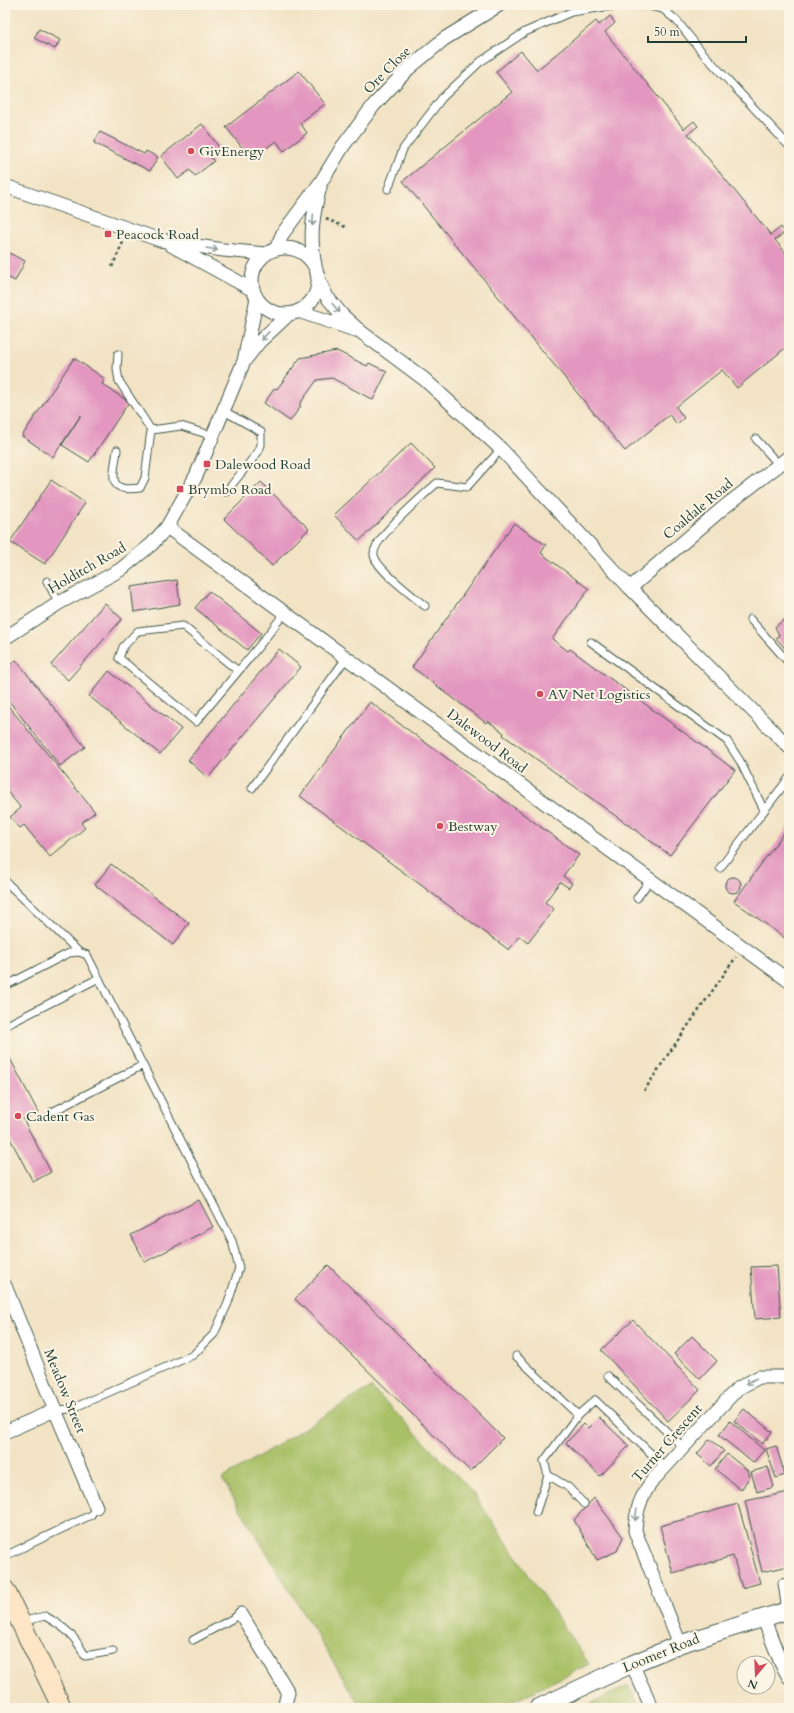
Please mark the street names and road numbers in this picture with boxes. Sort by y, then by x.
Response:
street label: Ore Close [359,42,415,98]
street label: Coaldale Road [659,474,737,544]
street label: Holditch Road [44,538,130,598]
street label: Dalewood Road [443,705,531,778]
street label: Meadow Street [39,1346,91,1436]
street label: Turner Crescent [628,1399,707,1486]
street label: Loomer Road [620,1629,703,1677]

